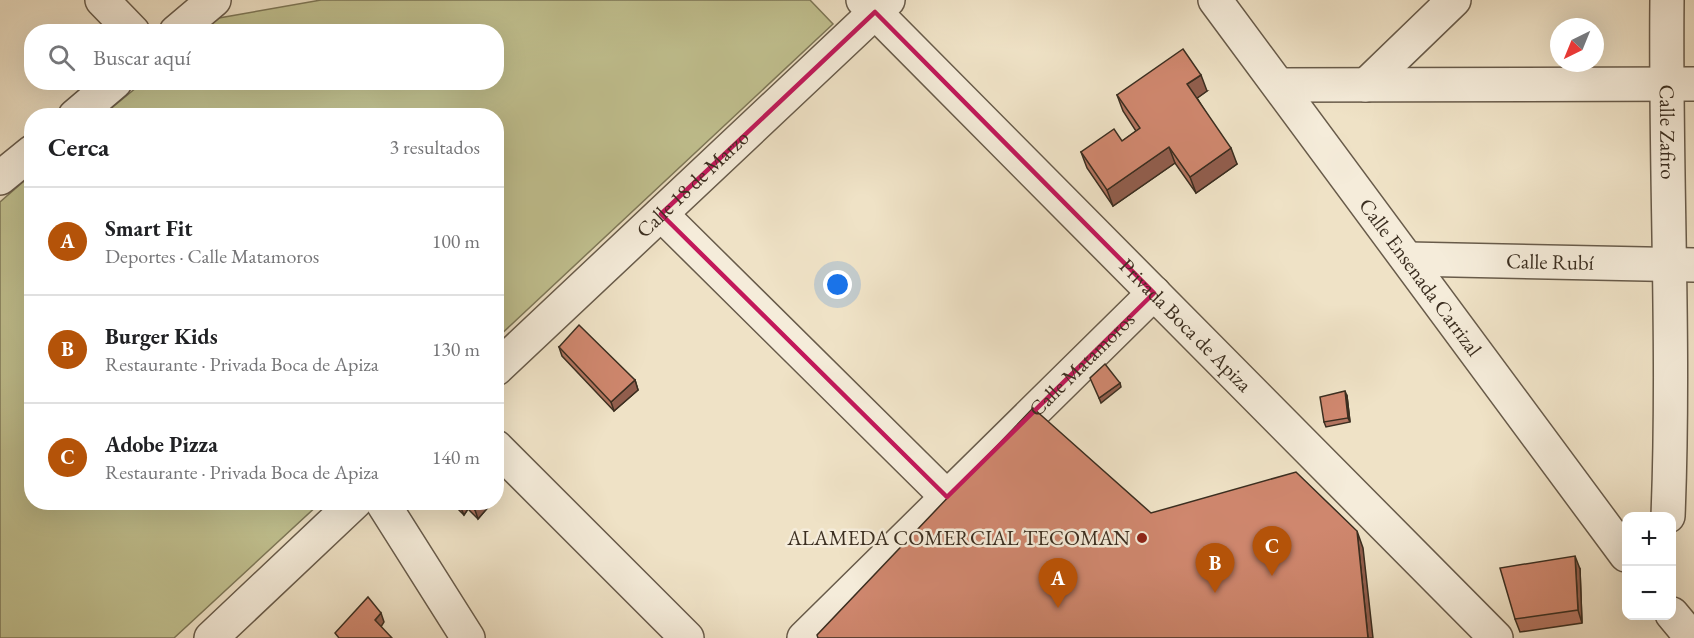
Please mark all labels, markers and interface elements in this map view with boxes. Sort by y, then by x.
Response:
north arrow [1550,18,1604,72]
search box [24,24,504,90]
icon: search [45,41,78,74]
text: Buscar aquí [93,43,191,72]
street label: Calle Zafiro [1654,84,1682,180]
street label: Calle 18 de Marzo [630,124,754,243]
text: Cerca [48,130,109,164]
text: 3 resultados [389,134,480,160]
street label: Calle Ensenada Carrizal [1353,192,1488,361]
text: Smart Fit [105,214,193,243]
text: A [60,228,75,254]
text: 100 m [432,228,480,254]
text: Deportes · Calle Matamoros [105,243,319,269]
street label: Calle Rubí [1506,247,1595,276]
street label: Privada Boca de Apiza [1114,252,1259,398]
your location [823,270,852,299]
street label: Calle Matamoros [1023,305,1140,422]
text: Burger Kids [105,322,218,351]
text: B [61,336,74,362]
text: 130 m [432,336,480,362]
text: Restaurante · Privada Boca de Apiza [105,351,379,377]
text: Adobe Pizza [105,430,218,459]
text: C [60,444,75,470]
text: 140 m [432,444,480,470]
text: Restaurante · Privada Boca de Apiza [105,459,379,485]
map controls [1622,512,1676,620]
button: + [1622,512,1676,566]
place label: ALAMEDA COMERCIAL TECOMAN [786,524,1130,551]
pin: C [1252,526,1292,576]
marker: ALAMEDA COMERCIAL TECOMAN [1135,531,1149,545]
pin: B [1196,544,1234,593]
pin: A [1038,558,1078,608]
button: − [1622,566,1676,620]

